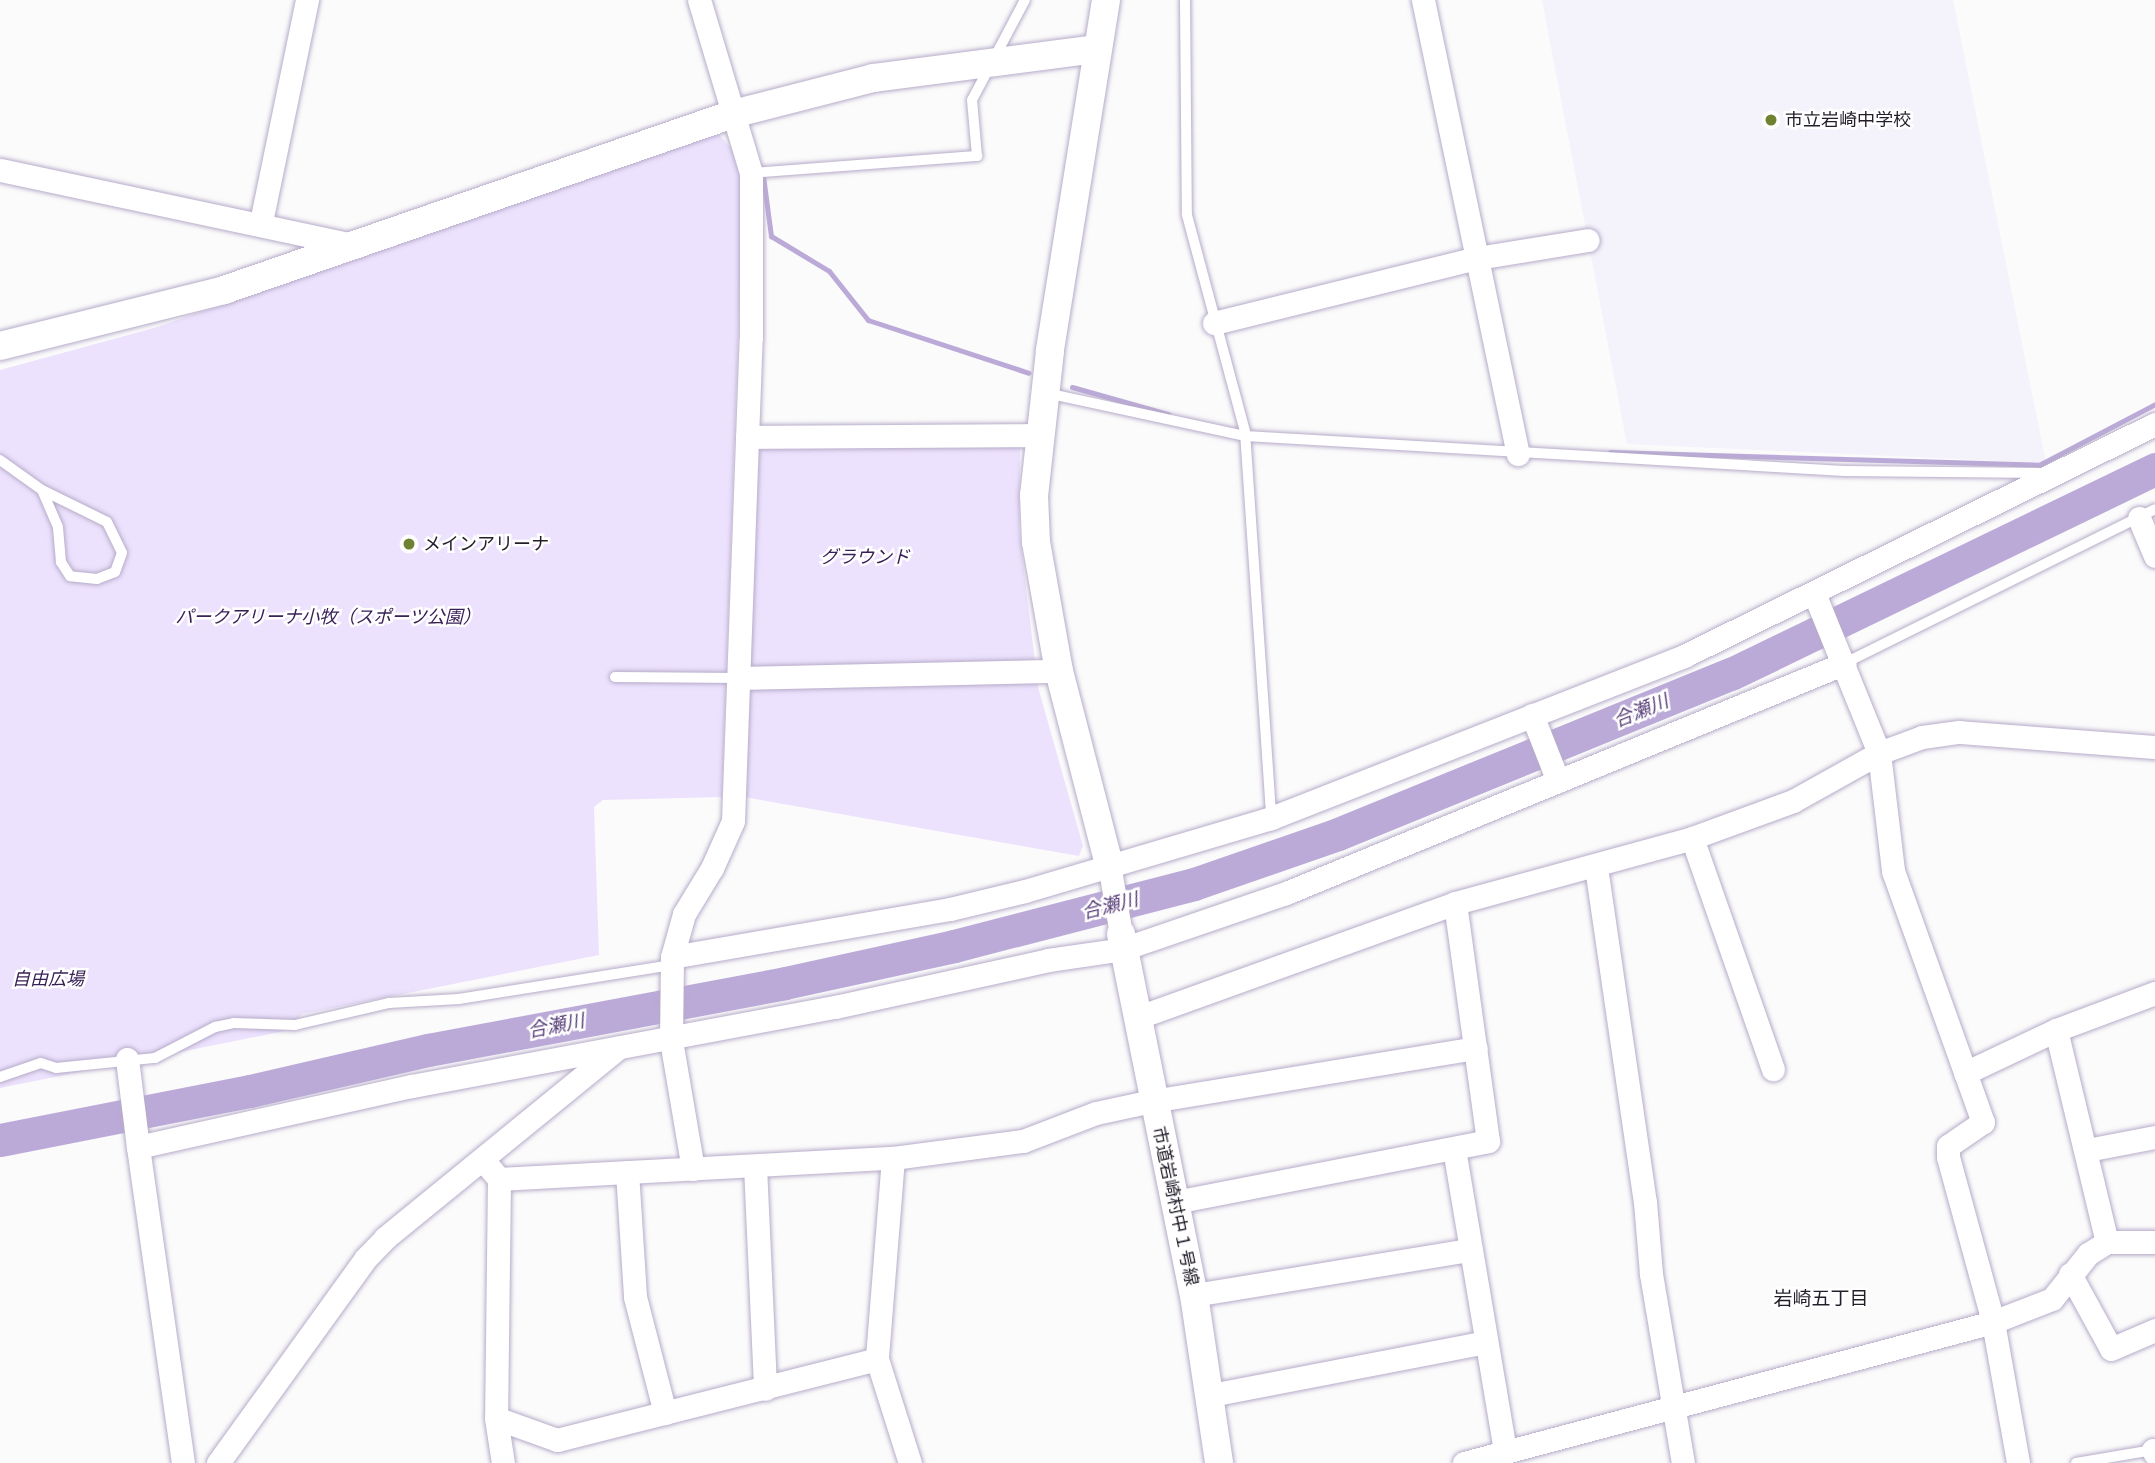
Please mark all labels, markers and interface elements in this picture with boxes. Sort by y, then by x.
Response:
place label: 市立岩崎中学校 [1785,109,1911,131]
marker: 市立岩崎中学校 [1763,112,1779,128]
place label: メインアリーナ [423,533,549,555]
marker: メインアリーナ [401,536,417,552]
park label: グラウンド [820,546,910,568]
park label: パークアリーナ小牧（スポーツ公園） [175,606,481,628]
water label: 合瀬川 [1610,690,1672,732]
water label: 合瀬川 [1080,888,1140,924]
park label: 自由広場 [12,968,84,990]
water label: 合瀬川 [526,1009,586,1043]
street label: 市道岩崎村中１号線 [1148,1125,1202,1287]
district label: 岩崎五丁目 [1774,1288,1868,1310]

